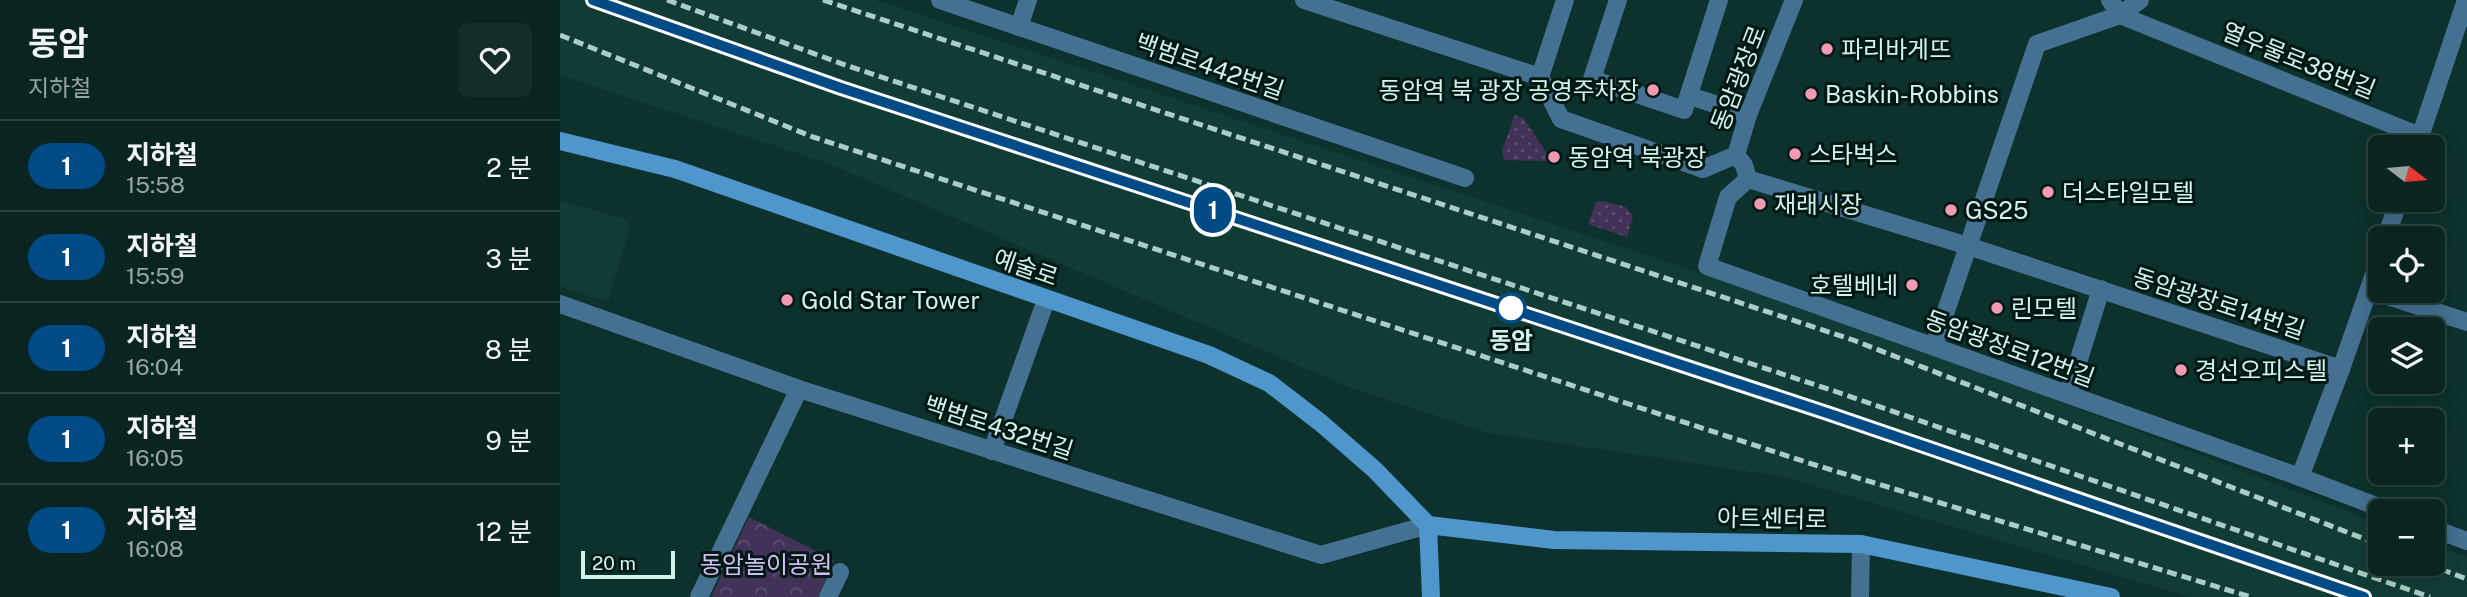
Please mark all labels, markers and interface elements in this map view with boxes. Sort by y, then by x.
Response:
street label: 열우물로38번길 [2218,16,2380,104]
street label: 동암광장로 [1705,21,1771,135]
button: heart [458,23,532,97]
text: 동암 [28,24,89,62]
street label: 백범로442번길 [1132,28,1288,104]
place label: 파리바게뜨 [1841,35,1951,63]
marker: 파리바게뜨 [1819,41,1835,57]
text: 지하철 [28,74,91,101]
place label: 동암역 북 광장 공영주차장 [1379,76,1639,104]
place label: Baskin-Robbins [1825,80,1999,108]
marker: 동암역 북 광장 공영주차장 [1645,82,1661,98]
marker: Baskin-Robbins [1803,86,1819,102]
north arrow [2368,135,2445,212]
map controls [2368,135,2445,576]
text: 지하철 [126,139,198,170]
place label: 스타벅스 [1809,140,1897,168]
place label: 동암역 북광장 [1568,143,1706,171]
marker: 스타벅스 [1787,146,1803,162]
marker: 동암역 북광장 [1546,149,1562,165]
text: 1 [61,152,72,180]
text: 2 분 [486,152,532,183]
text: 15:58 [126,171,185,198]
place label: 더스타일모텔 [2062,178,2194,206]
marker: 더스타일모텔 [2040,184,2056,200]
line badge: 1 [1190,187,1236,233]
place label: 재래시장 [1774,190,1862,218]
text: 1 [1208,196,1218,224]
marker: 재래시장 [1752,196,1768,212]
place label: GS25 [1965,196,2028,224]
marker: GS25 [1943,202,1959,218]
button: locate [2368,226,2445,303]
text: 지하철 [126,230,198,261]
text: 1 [61,243,72,271]
text: 3 분 [485,243,532,274]
street label: 예술로 [990,243,1062,291]
text: 15:59 [126,262,184,289]
street label: 동암광장로14번길 [2129,262,2309,344]
place label: 호텔베네 [1810,271,1898,299]
marker: 호텔베네 [1904,277,1920,293]
place label: Gold Star Tower [801,286,980,314]
marker: Gold Star Tower [779,292,795,308]
marker: 동암 [1496,293,1526,323]
place label: 린모텔 [2011,294,2077,322]
marker: 린모텔 [1989,300,2005,316]
street label: 동암광장로12번길 [1921,304,2099,392]
button: layers [2368,317,2445,394]
text: 지하철 [126,321,198,352]
place label: 동암 [1489,326,1533,354]
text: 1 [61,334,72,362]
text: 8 분 [485,334,532,365]
text: 16:04 [126,353,183,380]
place label: 경선오피스텔 [2195,356,2327,384]
marker: 경선오피스텔 [2173,362,2189,378]
street label: 백범로432번길 [921,390,1077,464]
button: + [2368,408,2445,485]
text: 지하철 [126,412,198,443]
text: 1 [61,425,72,453]
text: 9 분 [486,425,532,456]
text: 16:05 [126,444,184,471]
button: − [2368,499,2445,576]
text: 지하철 [126,503,198,534]
street label: 아트센터로 [1717,503,1827,533]
text: 1 [61,516,72,544]
text: 12 분 [476,516,532,547]
text: 16:08 [126,535,184,562]
scale bar [581,548,676,580]
park label: 동암놀이공원 [700,550,832,578]
text: 20 m [592,552,636,574]

